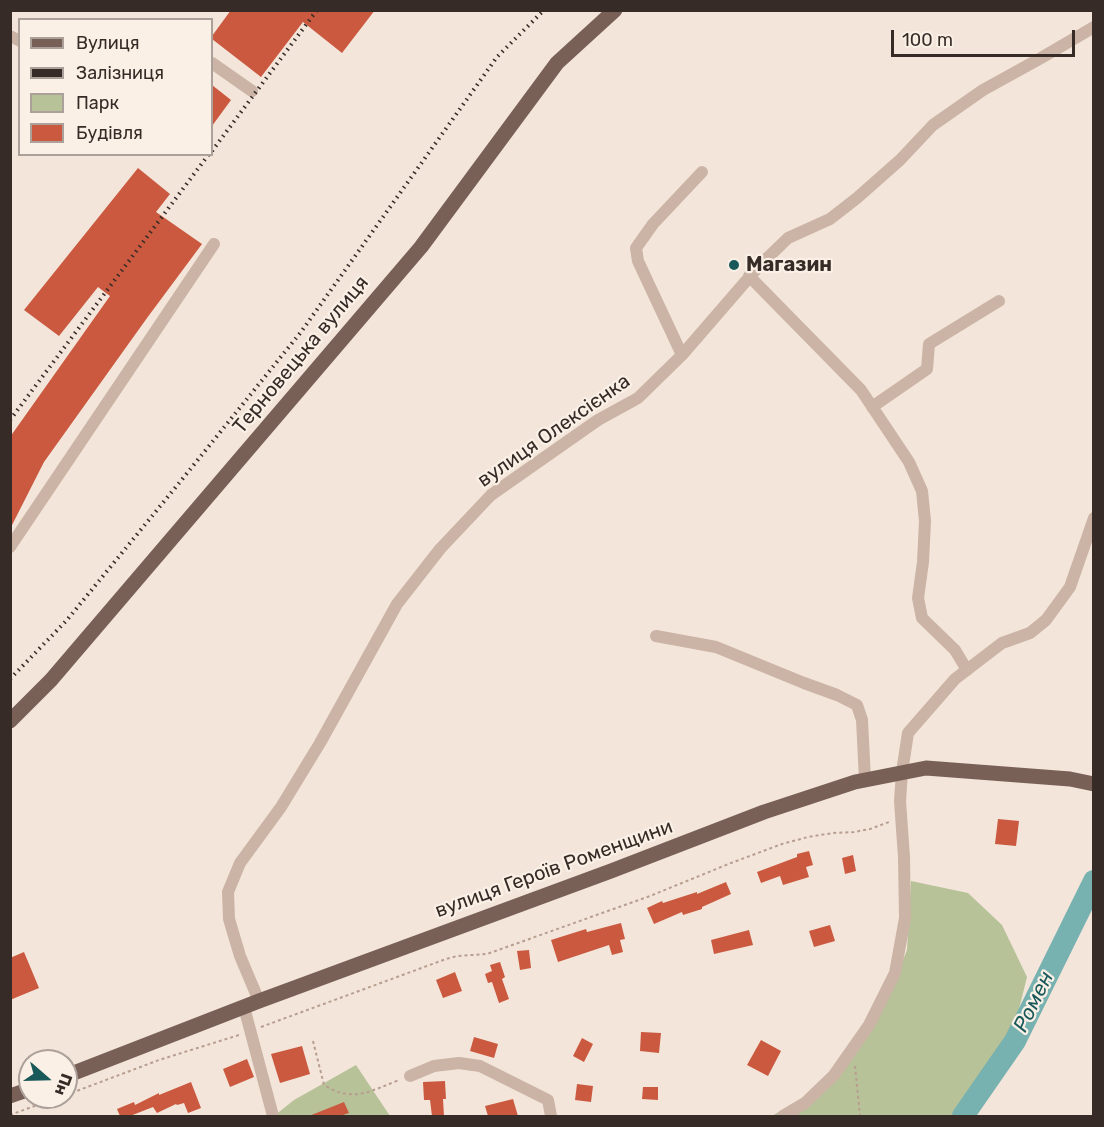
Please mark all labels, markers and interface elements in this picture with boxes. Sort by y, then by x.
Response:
legend [18,18,213,156]
scale bar [894,18,1078,56]
text: 100 m [902,29,953,51]
text: Вулиця [76,32,140,54]
text: Залізниця [76,62,164,84]
text: Парк [76,92,119,114]
text: Будівля [76,122,143,144]
place label: Магазин [746,253,832,277]
marker: Магазин [727,258,741,272]
street label: Терновецька вулиця [228,271,374,439]
street label: вулиця Олексієнка [473,369,635,493]
street label: вулиця Героїв Роменщини [432,815,676,923]
water label: Ромен [1009,968,1059,1036]
north arrow [18,1049,78,1109]
text: Пн [51,1071,76,1098]

